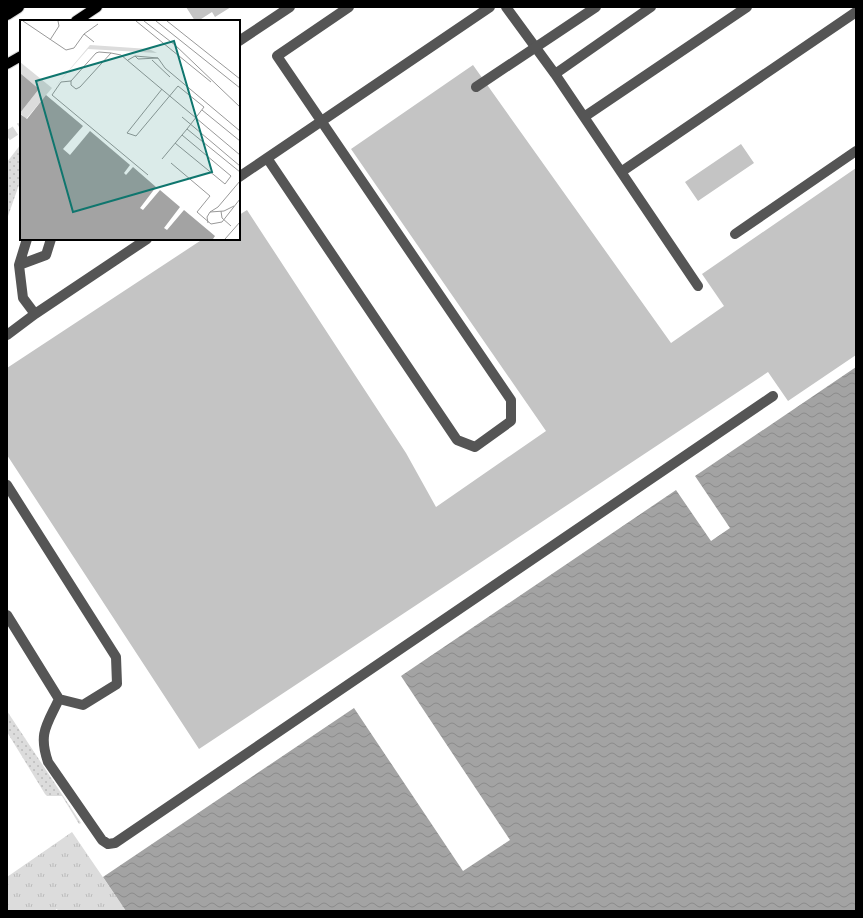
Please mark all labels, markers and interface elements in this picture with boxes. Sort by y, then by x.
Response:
inset map [20,20,240,240]

